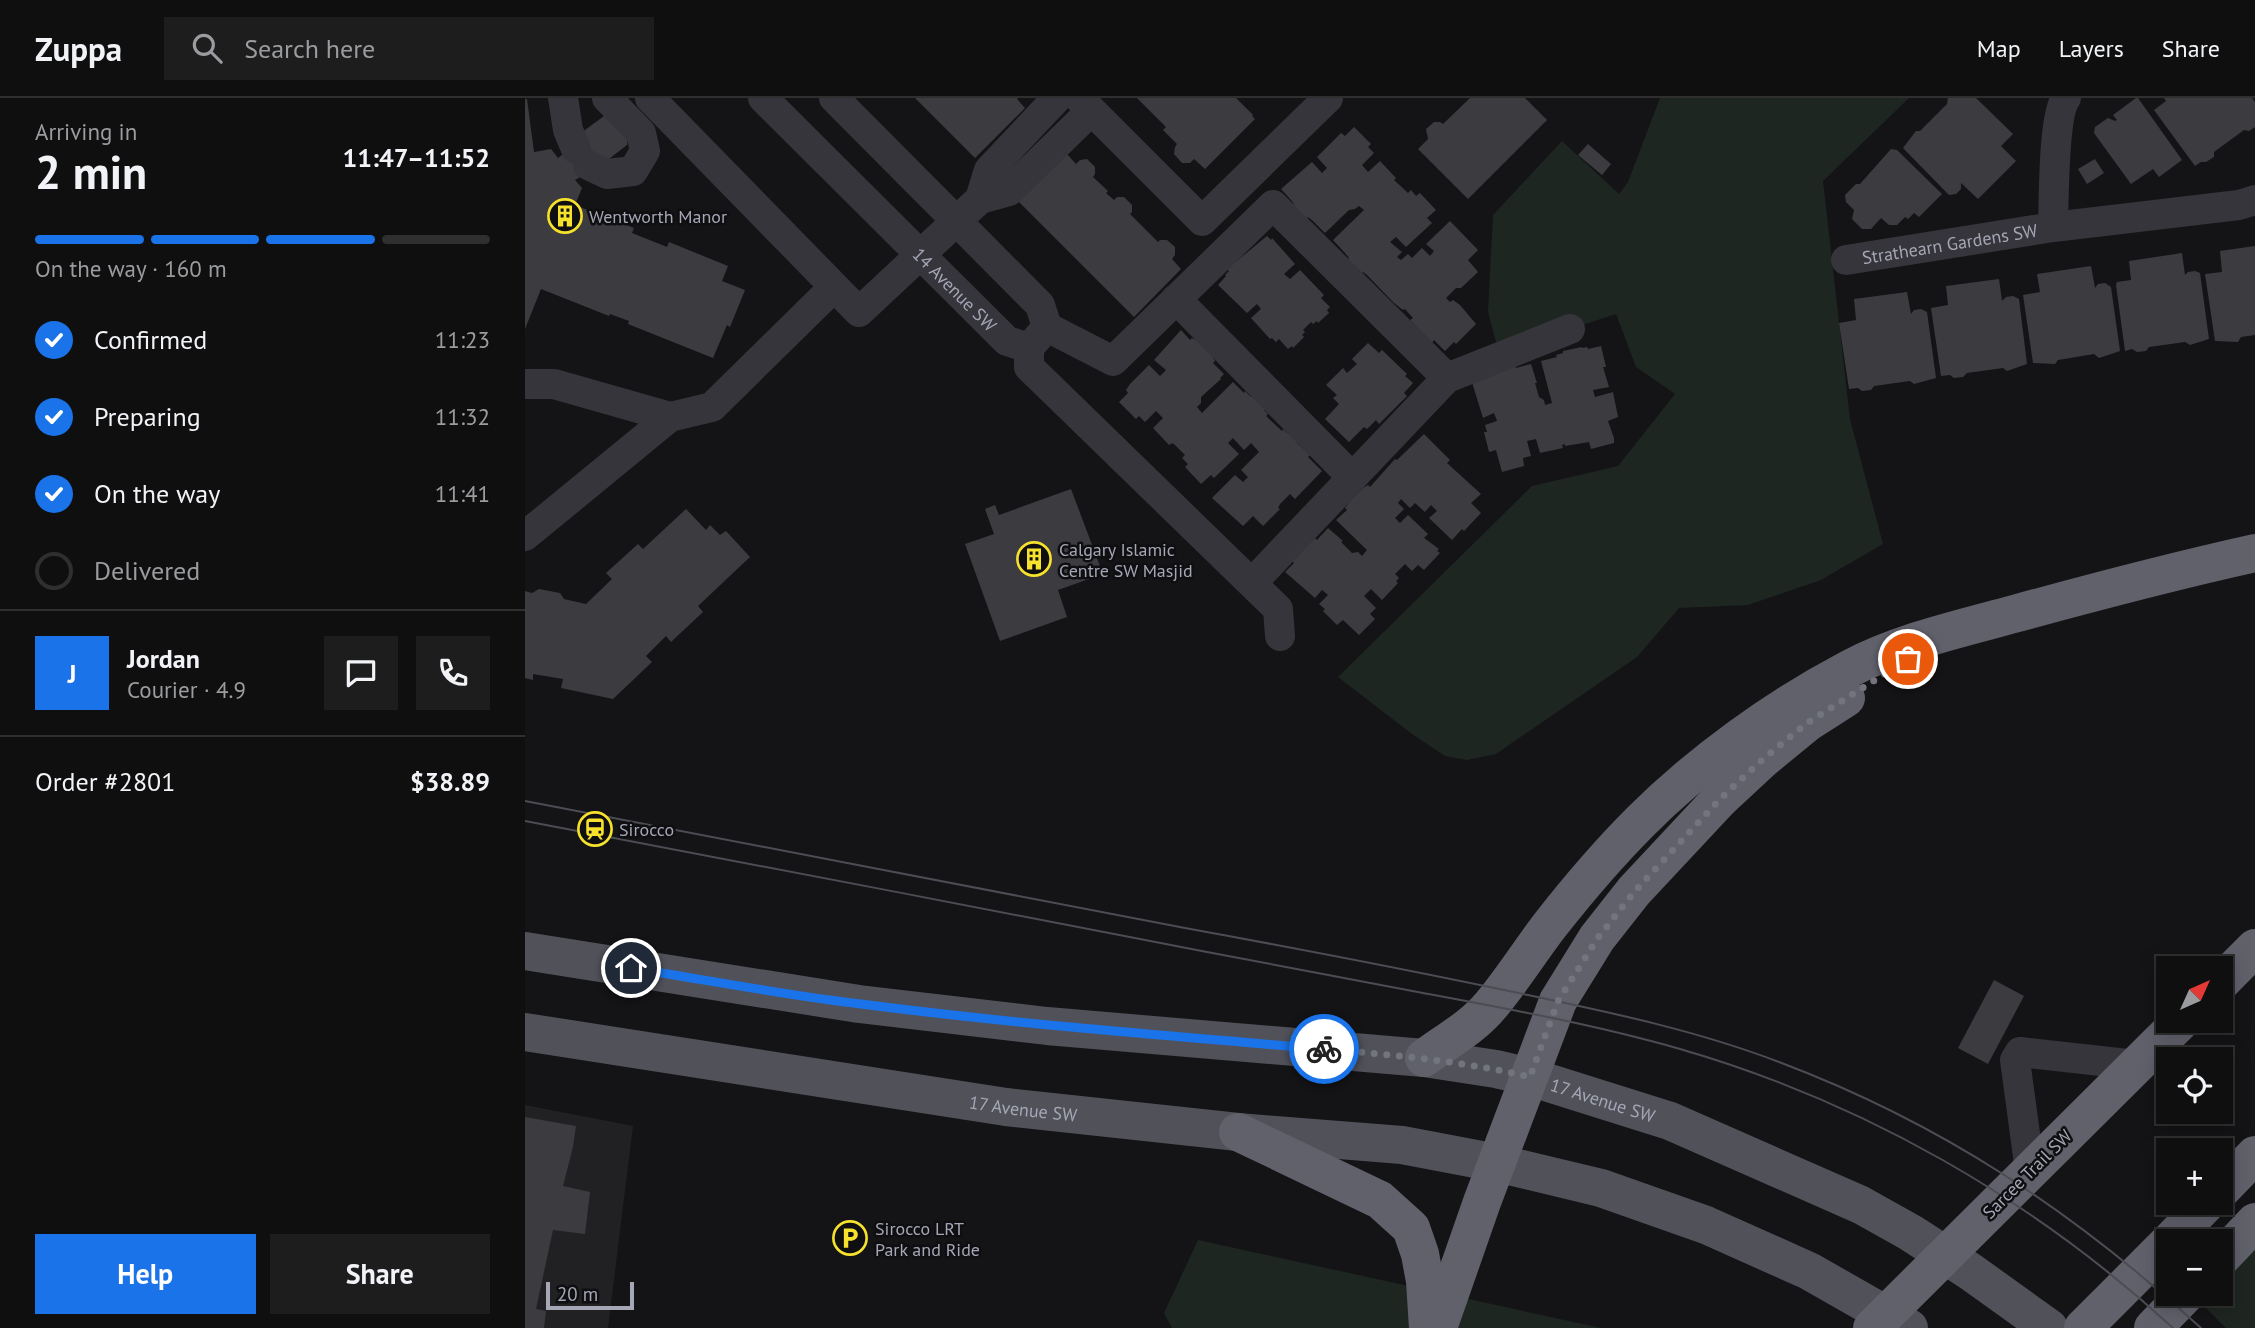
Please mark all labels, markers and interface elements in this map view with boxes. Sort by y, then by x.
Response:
search box [164,17,654,80]
text: Zuppa [35,27,122,70]
icon: search [188,29,226,67]
text: Search here [244,32,375,65]
text: Map [1977,33,2021,64]
text: Layers [2059,33,2124,64]
text: Share [2162,33,2220,64]
text: Arriving in [35,117,137,146]
text: 11:47–11:52 [343,141,490,174]
text: 2 min [35,142,147,202]
building icon: Wentworth Manor [546,197,584,235]
place label: Wentworth Manor [589,205,727,228]
street label: Strathearn Gardens SW [1860,218,2039,269]
street label: 14 Avenue SW [908,242,1002,336]
text: On the way · 160 m [35,254,227,283]
icon: check [35,321,73,359]
text: Confirmed [94,323,207,356]
text: 11:23 [435,325,490,354]
icon: check [35,398,73,436]
text: Preparing [94,400,201,433]
text: 11:32 [435,402,490,431]
icon: check [35,475,73,513]
text: On the way [94,477,220,510]
text: 11:41 [435,479,490,508]
place label: Calgary Islamic Centre SW Masjid [1059,538,1193,582]
building icon: Calgary Islamic Centre SW Masjid [1015,540,1053,578]
text: Delivered [94,554,200,587]
pin [1878,629,1938,689]
button: chat [324,636,398,710]
button: phone [416,636,490,710]
icon: bag [1889,640,1927,678]
text: Jordan [127,642,200,675]
text: J [68,657,76,690]
text: Courier · 4.9 [127,675,246,704]
text: Order #2801 [35,765,175,798]
text: $38.89 [410,765,490,798]
station icon: Sirocco [576,810,614,848]
place label: Sirocco [619,818,674,841]
pin [601,938,661,998]
icon: home [612,949,650,987]
north arrow [2156,956,2233,1032]
map controls [2156,956,2233,1306]
courier [1289,1014,1359,1084]
icon: bike [1305,1030,1343,1068]
button: locate [2156,1047,2233,1124]
street label: 17 Avenue SW [1548,1073,1658,1127]
street label: 17 Avenue SW [968,1090,1078,1126]
street label: Sarcee Trail SW [1977,1124,2077,1224]
button: + [2156,1138,2233,1215]
place label: Sirocco LRT Park and Ride [875,1217,980,1261]
parking icon: Sirocco LRT Park and Ride [831,1219,869,1257]
button: − [2156,1229,2233,1306]
button: Help [35,1234,256,1314]
button: Share [270,1234,490,1314]
scale bar [546,1279,633,1311]
text: 20 m [557,1282,598,1306]

